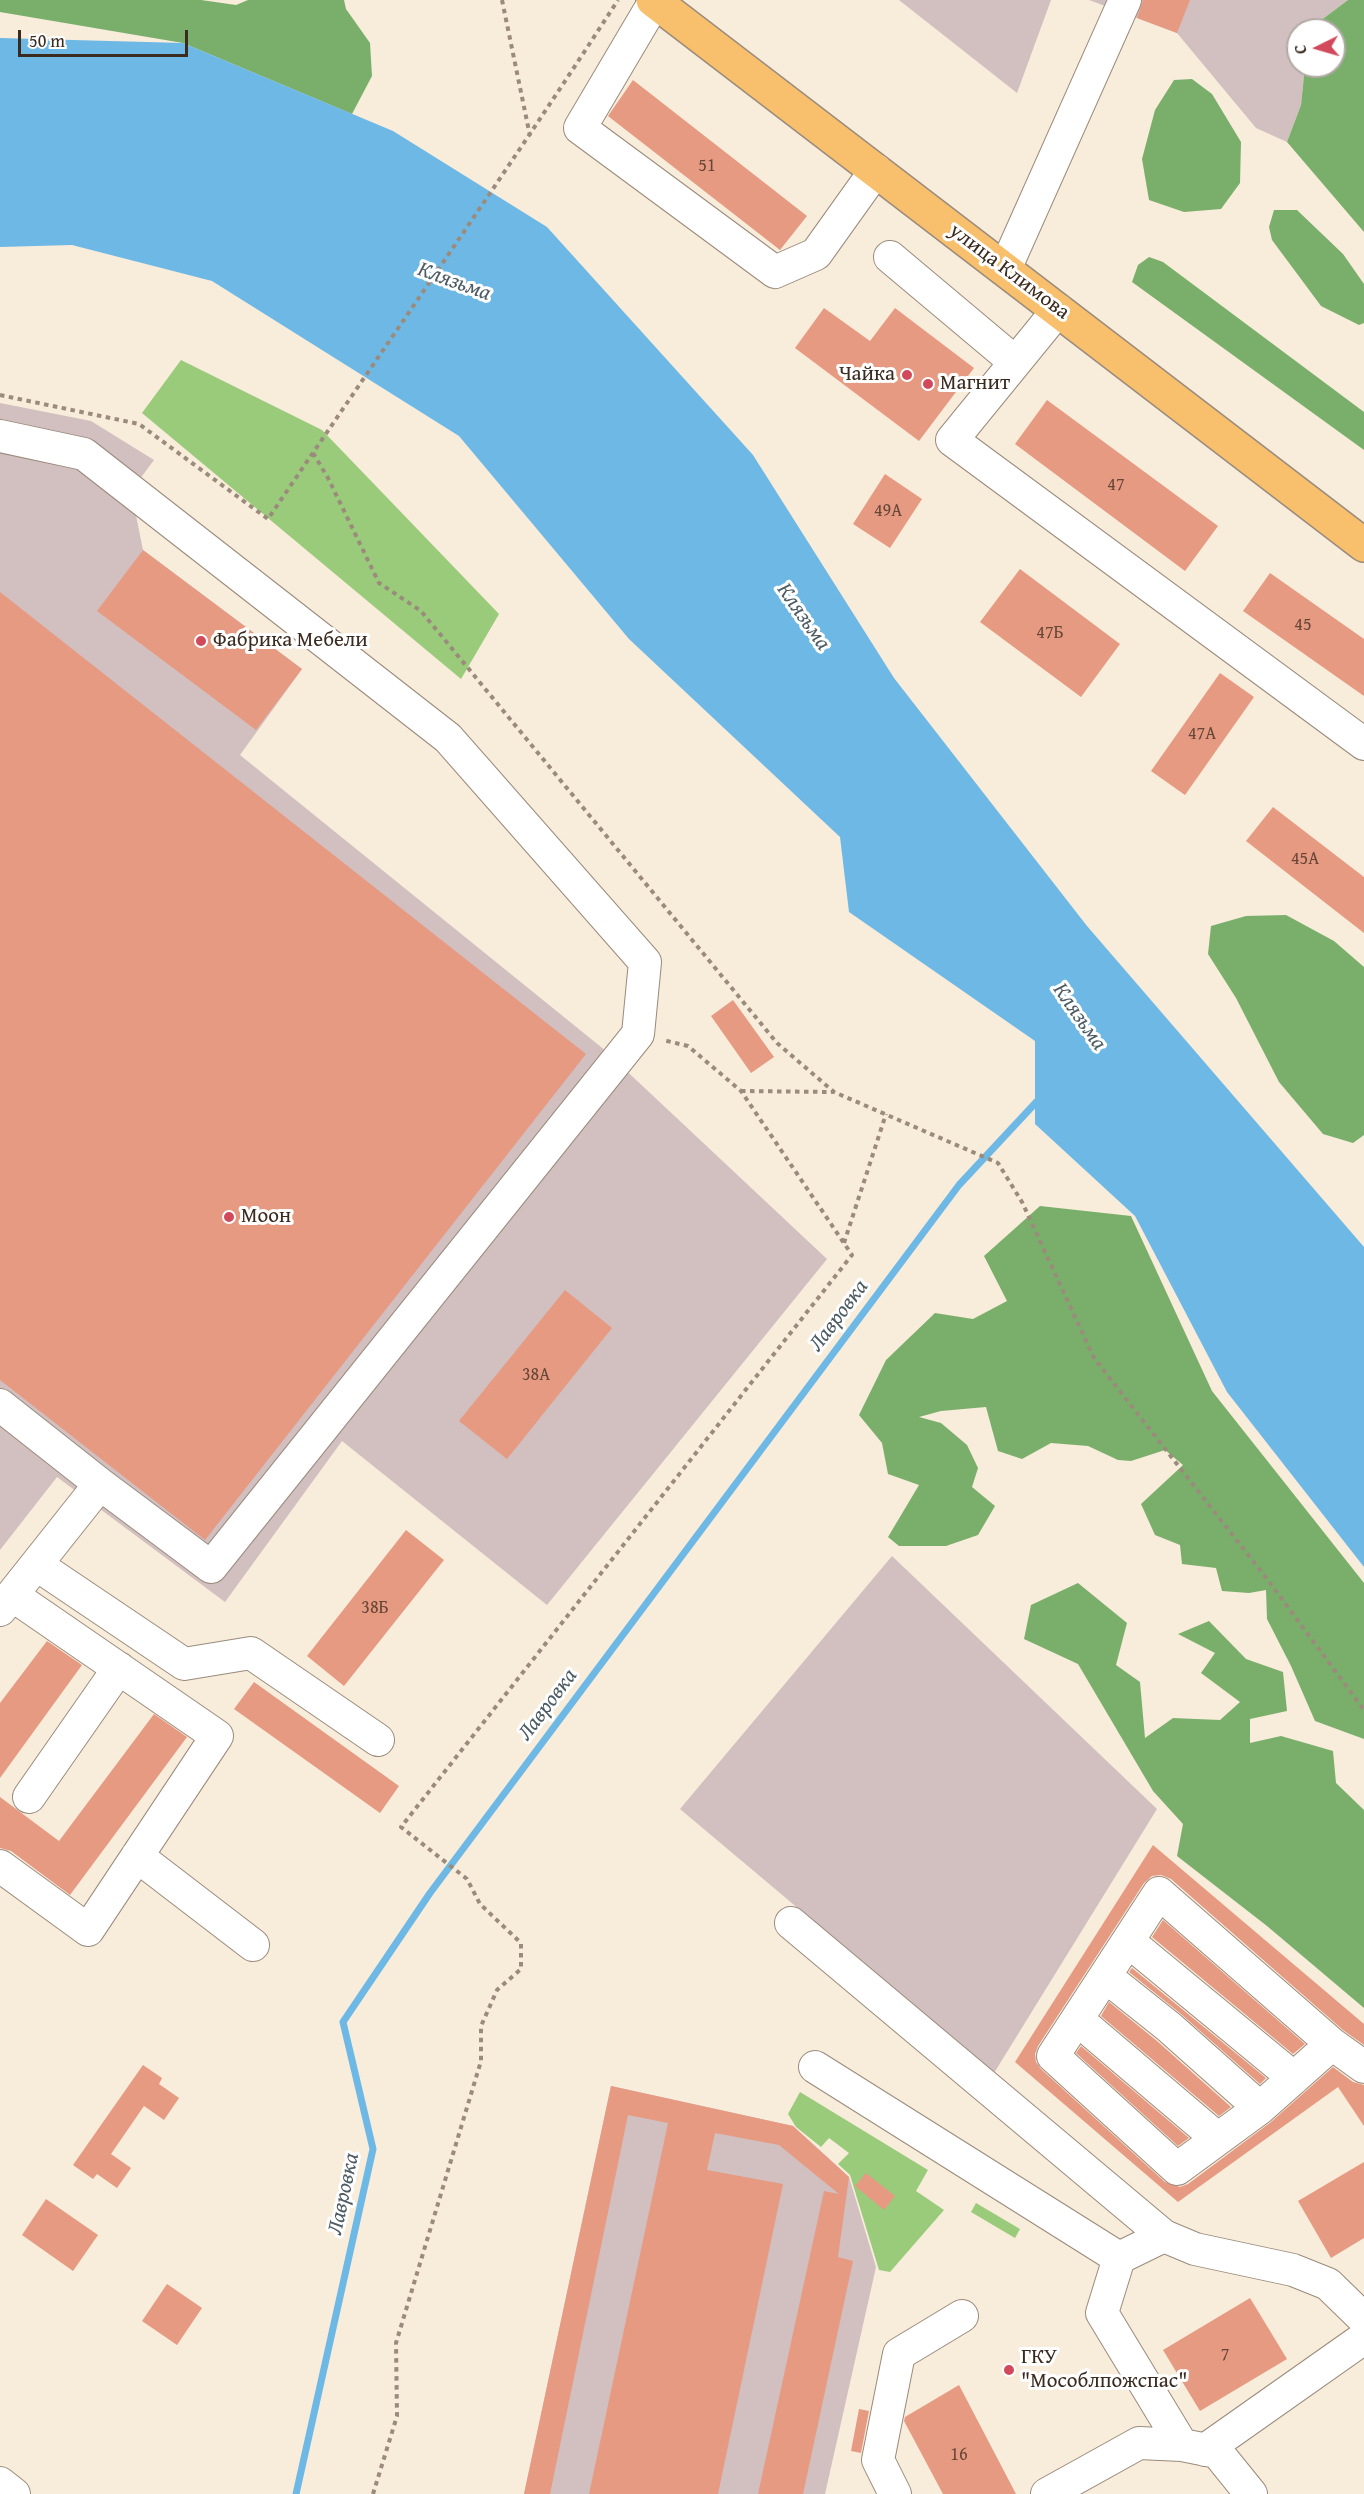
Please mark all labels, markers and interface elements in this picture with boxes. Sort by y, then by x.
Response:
scale bar [21,18,190,56]
north arrow [1286,18,1346,78]
text: 50 m [29,27,65,54]
text: С [1288,44,1312,55]
house number: 51 [698,155,716,177]
street label: улица Климова [944,219,1074,325]
water label: Клязьма [414,257,494,307]
place label: Чайка [839,362,895,388]
marker: Чайка [900,368,914,382]
place label: Магнит [940,371,1010,397]
marker: Магнит [921,377,935,391]
house number: 47 [1107,474,1125,496]
house number: 49А [874,500,902,522]
water label: Клязьма [770,578,836,656]
house number: 45 [1294,614,1312,636]
house number: 47Б [1036,622,1064,644]
place label: Фабрика Мебели [213,628,368,654]
marker: Фабрика Мебели [194,634,208,648]
house number: 47А [1188,723,1216,745]
house number: 45А [1291,848,1319,870]
water label: Клязьма [1046,978,1112,1056]
place label: Моон [241,1204,291,1230]
marker: Моон [222,1210,236,1224]
water label: Лавровка [804,1275,874,1357]
house number: 38А [522,1364,550,1386]
house number: 38Б [361,1597,389,1619]
water label: Лавровка [513,1664,583,1746]
water label: Лавровка [322,2151,366,2237]
house number: 7 [1221,2344,1229,2366]
place label: ГКУ "Мособлпожспас" [1021,2345,1187,2395]
marker: ГКУ "Мособлпожспас" [1002,2363,1016,2377]
house number: 16 [950,2444,968,2466]

